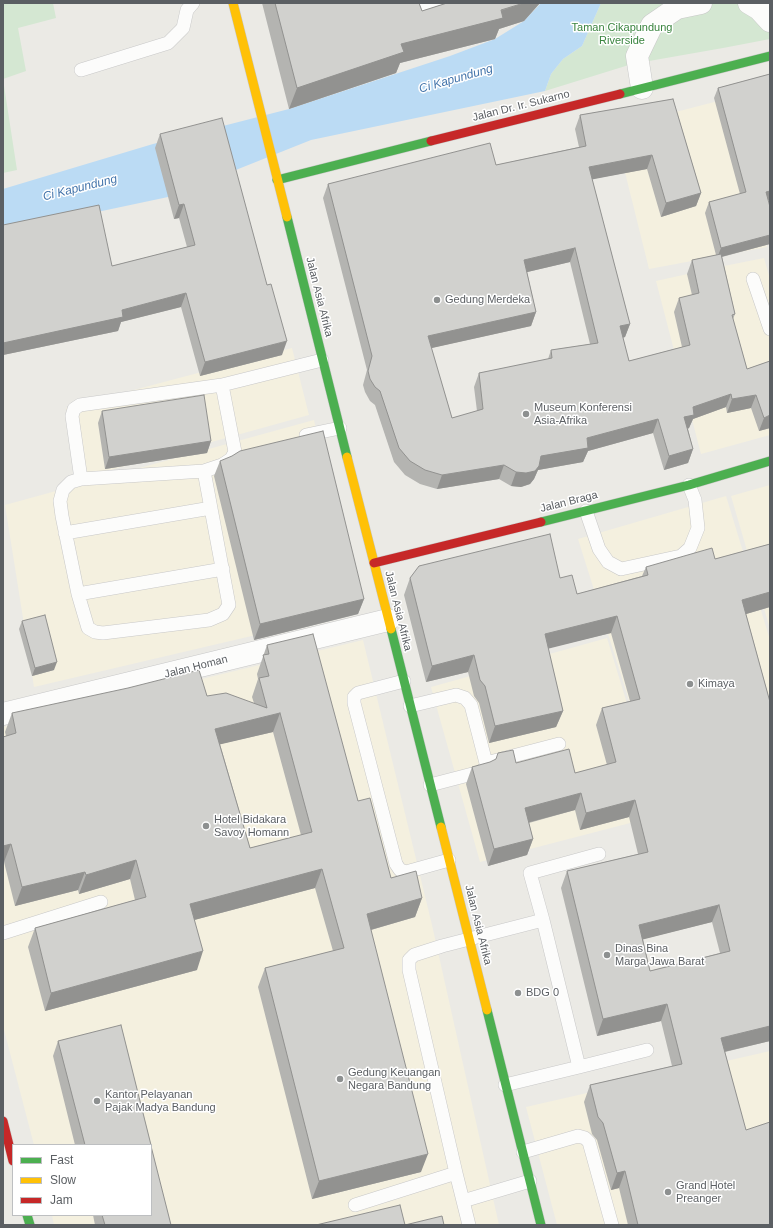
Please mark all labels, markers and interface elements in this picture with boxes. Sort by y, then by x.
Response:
park label: Taman Cikapundung Riverside [572,21,672,47]
water label: Ci Kapundung [417,62,495,96]
street label: Jalan Dr. Ir. Sukarno [471,88,571,124]
water label: Ci Kapundung [41,172,119,204]
street label: Jalan Asia Afrika [303,256,335,338]
place label: Gedung Merdeka [445,293,530,307]
marker: Gedung Merdeka [432,295,442,305]
place label: Museum Konferensi Asia-Afrika [534,401,632,427]
marker: Museum Konferensi Asia-Afrika [521,409,531,419]
street label: Jalan Braga [539,488,599,516]
street label: Jalan Asia Afrika [382,570,414,652]
street label: Jalan Homan [163,653,229,681]
place label: Kimaya [698,677,735,691]
marker: Kimaya [685,679,695,689]
place label: Hotel Bidakara Savoy Homann [214,813,289,839]
marker: Hotel Bidakara Savoy Homann [201,821,211,831]
street label: Jalan Asia Afrika [462,884,494,966]
place label: Dinas Bina Marga Jawa Barat [615,942,704,968]
marker: Dinas Bina Marga Jawa Barat [602,950,612,960]
place label: BDG 0 [526,986,559,1000]
marker: BDG 0 [513,988,523,998]
place label: Gedung Keuangan Negara Bandung [348,1066,440,1092]
marker: Gedung Keuangan Negara Bandung [335,1074,345,1084]
place label: Kantor Pelayanan Pajak Madya Bandung [105,1088,216,1114]
marker: Kantor Pelayanan Pajak Madya Bandung [92,1096,102,1106]
legend [12,1144,152,1216]
text: Fast [50,1153,73,1167]
text: Slow [50,1173,76,1187]
place label: Grand Hotel Preanger [676,1179,735,1205]
marker: Grand Hotel Preanger [663,1187,673,1197]
text: Jam [50,1193,73,1207]

